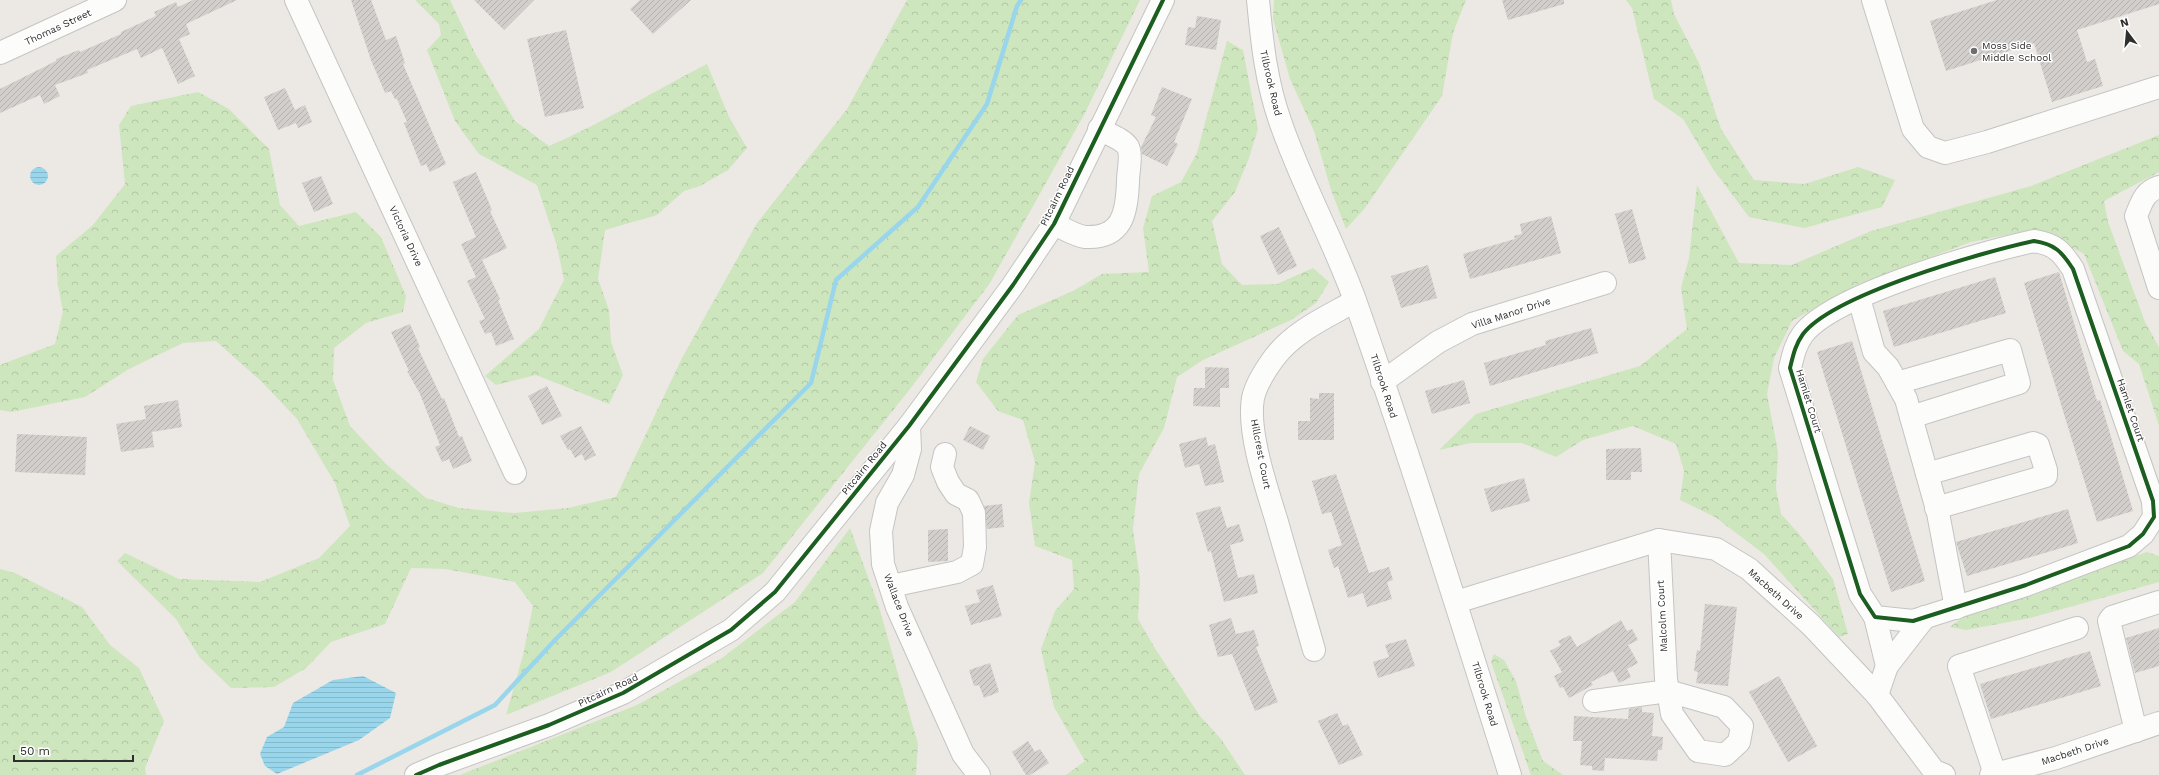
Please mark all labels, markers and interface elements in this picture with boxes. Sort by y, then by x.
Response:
street label: Thomas Street [23,6,94,47]
north arrow [2107,12,2147,52]
text: N [2119,15,2130,30]
place label: Moss Side Middle School [1982,40,2051,63]
marker: Moss Side Middle School [1969,46,1979,56]
street label: Tilbrook Road [1258,49,1284,117]
street label: Pitcairn Road [1038,164,1076,228]
street label: Victoria Drive [387,204,425,268]
street label: Villa Manor Drive [1470,295,1552,331]
street label: Tilbrook Road [1368,352,1400,420]
street label: Hamlet Court [1794,368,1824,435]
street label: Hamlet Court [2115,377,2147,444]
street label: Hillcrest Court [1249,418,1273,491]
street label: Pitcairn Road [839,439,889,497]
street label: Macbeth Drive [1746,566,1806,622]
street label: Wallace Drive [882,572,916,638]
street label: Malcolm Court [1655,579,1669,652]
street label: Tilbrook Road [1470,660,1500,728]
street label: Pitcairn Road [576,671,640,709]
street label: Macbeth Drive [2040,735,2110,767]
scale bar [14,737,133,763]
text: 50 m [20,744,50,758]

